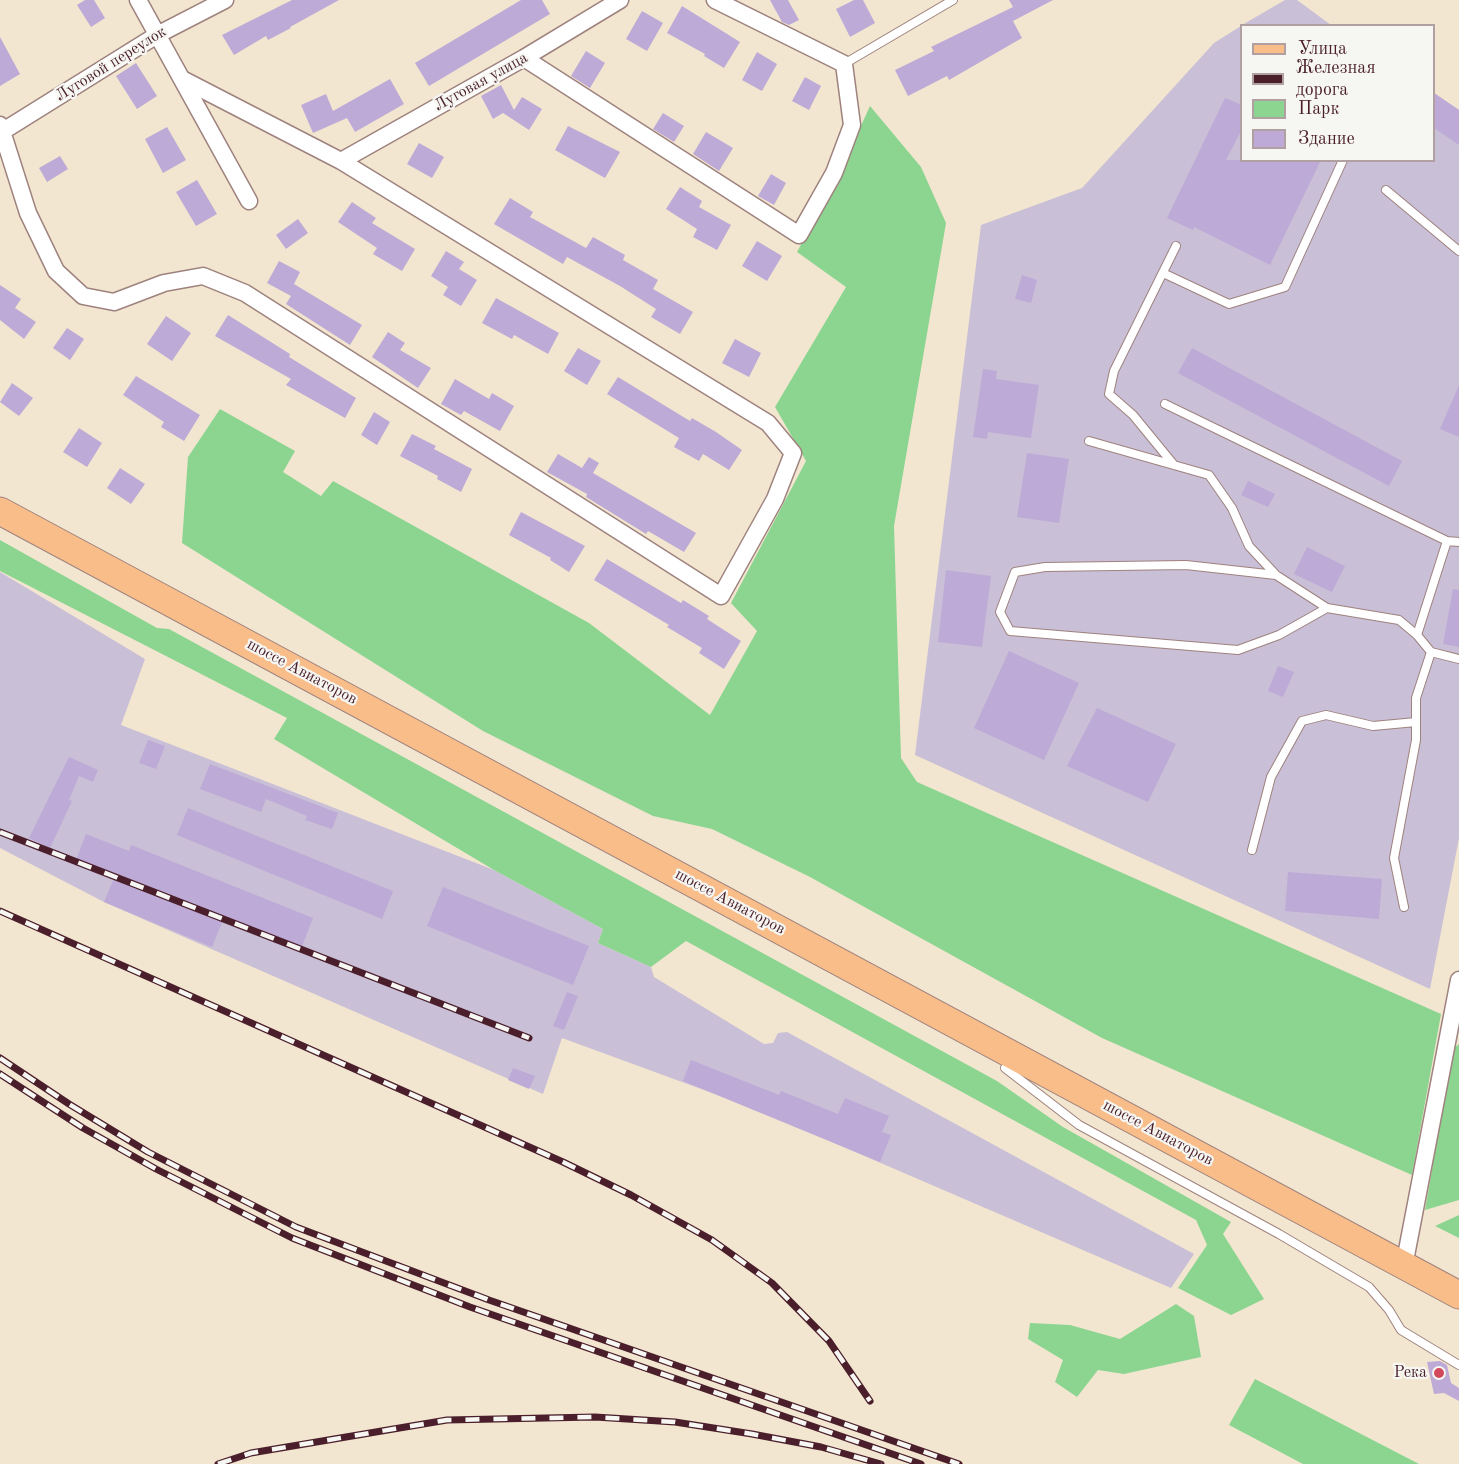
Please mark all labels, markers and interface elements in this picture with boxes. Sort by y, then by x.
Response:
street label: Луговой переулок [52,22,170,106]
legend [1240,24,1435,162]
text: Улица [1298,40,1347,58]
street label: Луговая улица [431,48,531,116]
text: Железная дорога [1296,59,1376,99]
text: Парк [1298,100,1339,118]
text: Здание [1298,130,1355,148]
street label: шоссе Авиаторов [244,635,360,709]
street label: шоссе Авиаторов [672,865,788,939]
street label: шоссе Авиаторов [1100,1096,1216,1170]
place label: Река [1394,1363,1427,1383]
marker: Река [1432,1366,1446,1380]

